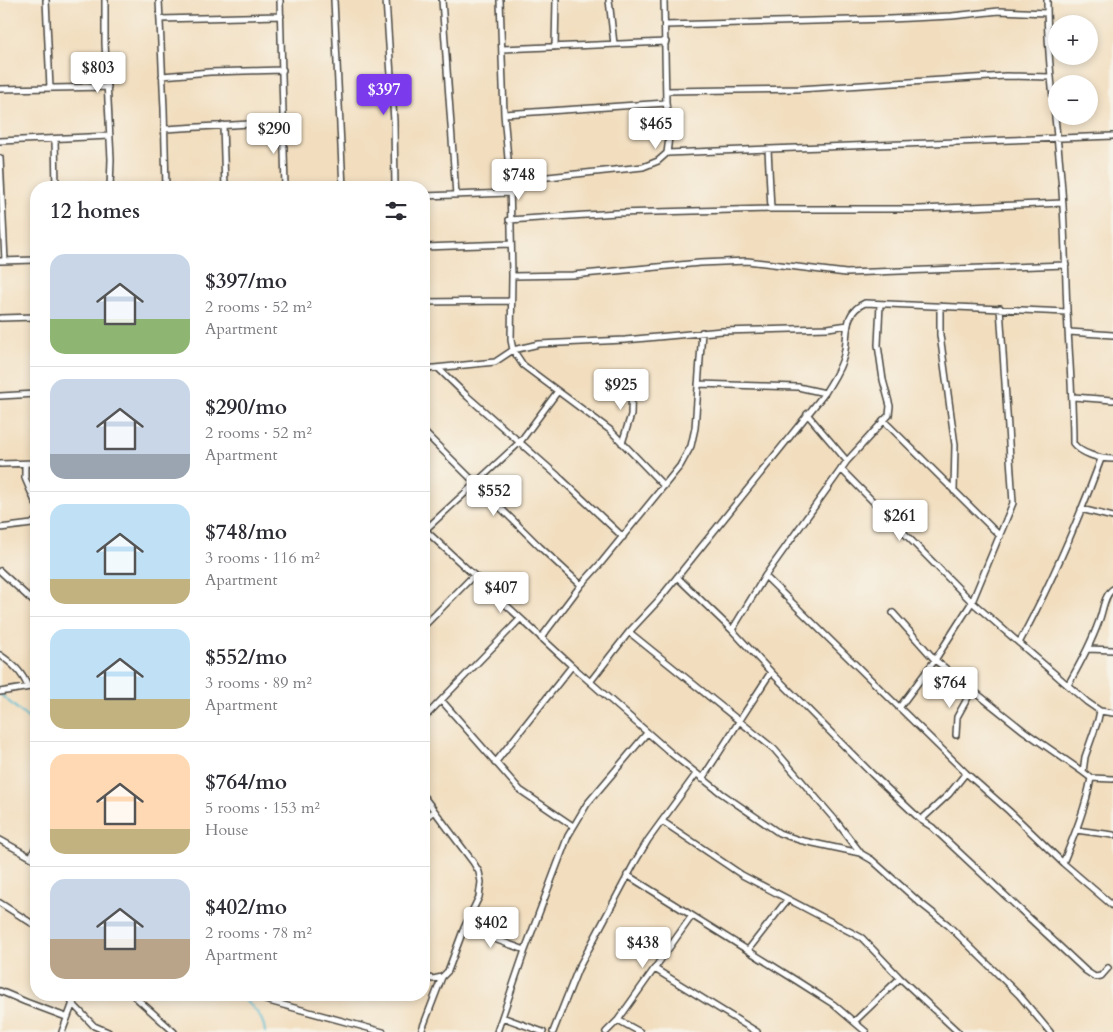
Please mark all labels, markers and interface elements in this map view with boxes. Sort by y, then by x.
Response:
map controls [1048,15,1098,125]
button: + [1048,15,1098,65]
pin: $803 [68,52,128,94]
text: $803 [82,57,114,79]
pin: $397 [354,74,414,116]
button: − [1048,75,1098,125]
text: $397 [368,79,400,101]
pin: $465 [626,108,686,150]
pin: $290 [244,112,304,155]
text: $465 [640,113,672,135]
text: $290 [258,118,290,140]
pin: $748 [489,158,549,201]
text: $748 [503,164,535,186]
text: 12 homes [50,197,140,226]
icon: filters [382,197,410,225]
text: $397/mo [205,267,287,296]
icon: home [90,274,150,334]
text: 2 rooms · 52 m² [205,296,312,318]
text: Apartment [205,318,278,340]
pin: $925 [591,368,651,411]
text: $925 [605,374,637,396]
text: $290/mo [205,393,287,422]
icon: home [90,399,150,459]
text: 2 rooms · 52 m² [205,422,312,444]
text: Apartment [205,444,278,466]
pin: $552 [464,474,524,517]
text: $552 [478,480,510,502]
pin: $261 [870,500,930,542]
text: $261 [884,505,916,527]
text: $748/mo [205,518,287,547]
icon: home [90,524,150,584]
text: 3 rooms · 116 m² [205,547,320,569]
text: Apartment [205,569,278,591]
pin: $407 [471,572,531,614]
text: $407 [485,577,517,599]
text: $552/mo [205,643,287,672]
icon: home [90,649,150,709]
pin: $764 [920,666,980,709]
text: 3 rooms · 89 m² [205,672,312,694]
text: $764 [934,672,966,694]
text: Apartment [205,694,278,716]
text: $764/mo [205,768,287,797]
icon: home [90,774,150,834]
text: 5 rooms · 153 m² [205,797,320,819]
text: House [205,819,248,841]
text: $402/mo [205,893,287,922]
icon: home [90,899,150,959]
pin: $402 [461,906,521,949]
text: $402 [475,912,507,934]
text: 2 rooms · 78 m² [205,922,312,944]
pin: $438 [613,926,673,969]
text: $438 [627,932,659,954]
text: Apartment [205,944,278,966]

